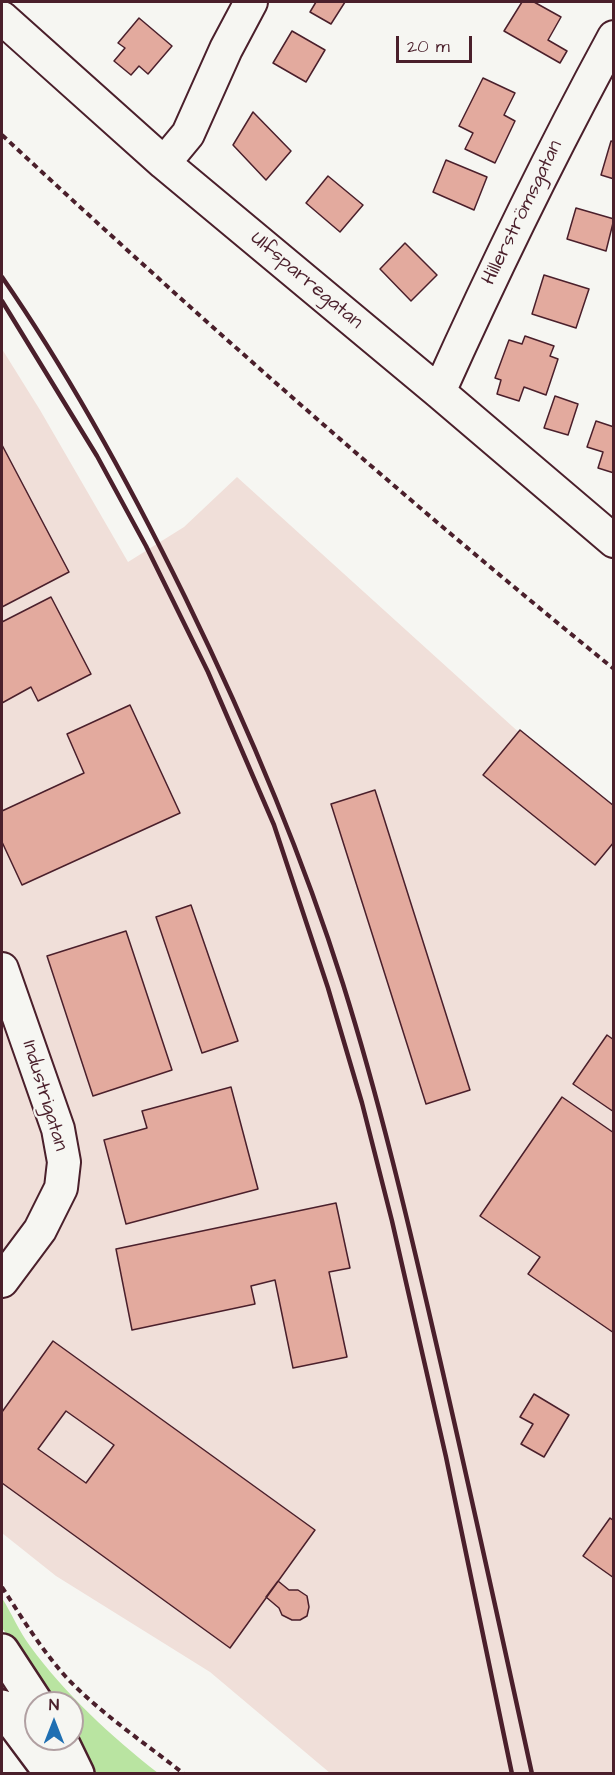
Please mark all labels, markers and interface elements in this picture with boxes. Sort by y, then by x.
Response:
scale bar [399,24,476,62]
text: 20 m [407,34,450,59]
street label: Hillerströmsgatan [478,137,568,289]
street label: Ulfsparregatan [245,227,367,335]
street label: Industrigatan [16,1038,72,1154]
north arrow [24,1691,84,1751]
text: N [49,1694,59,1716]

